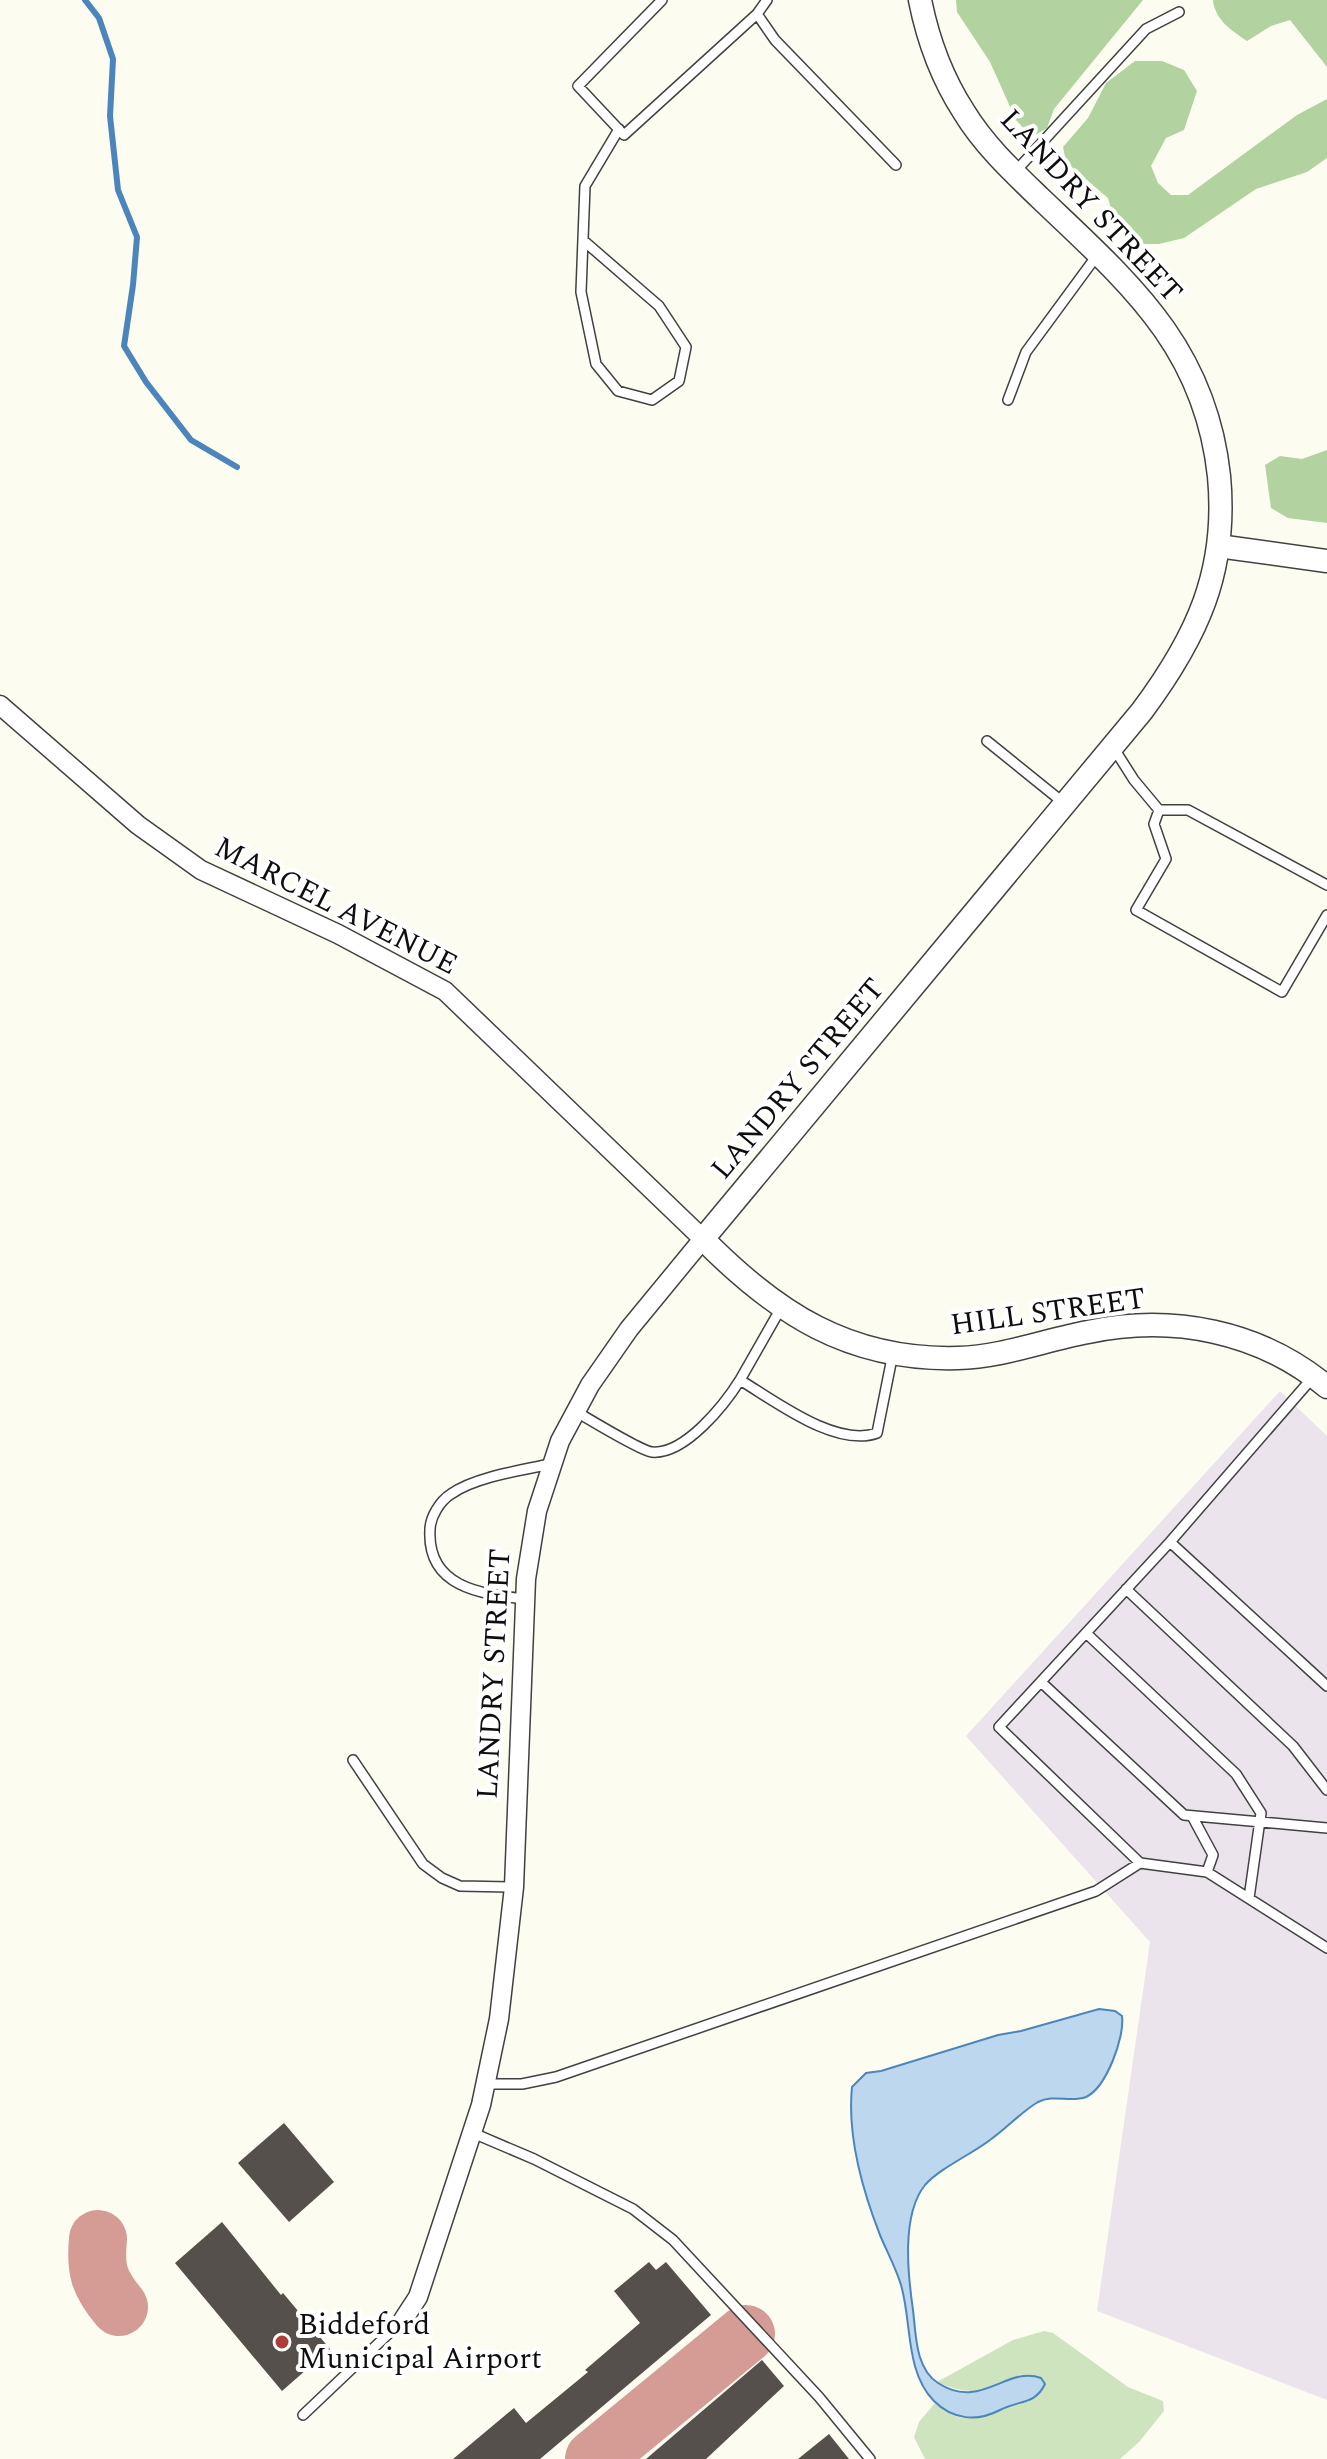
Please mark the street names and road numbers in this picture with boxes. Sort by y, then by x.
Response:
street label: LANDRY STREET [989,99,1193,313]
street label: MARCEL AVENUE [206,825,466,987]
street label: LANDRY STREET [700,968,896,1190]
street label: HILL STREET [948,1276,1148,1348]
street label: LANDRY STREET [464,1547,524,1801]

